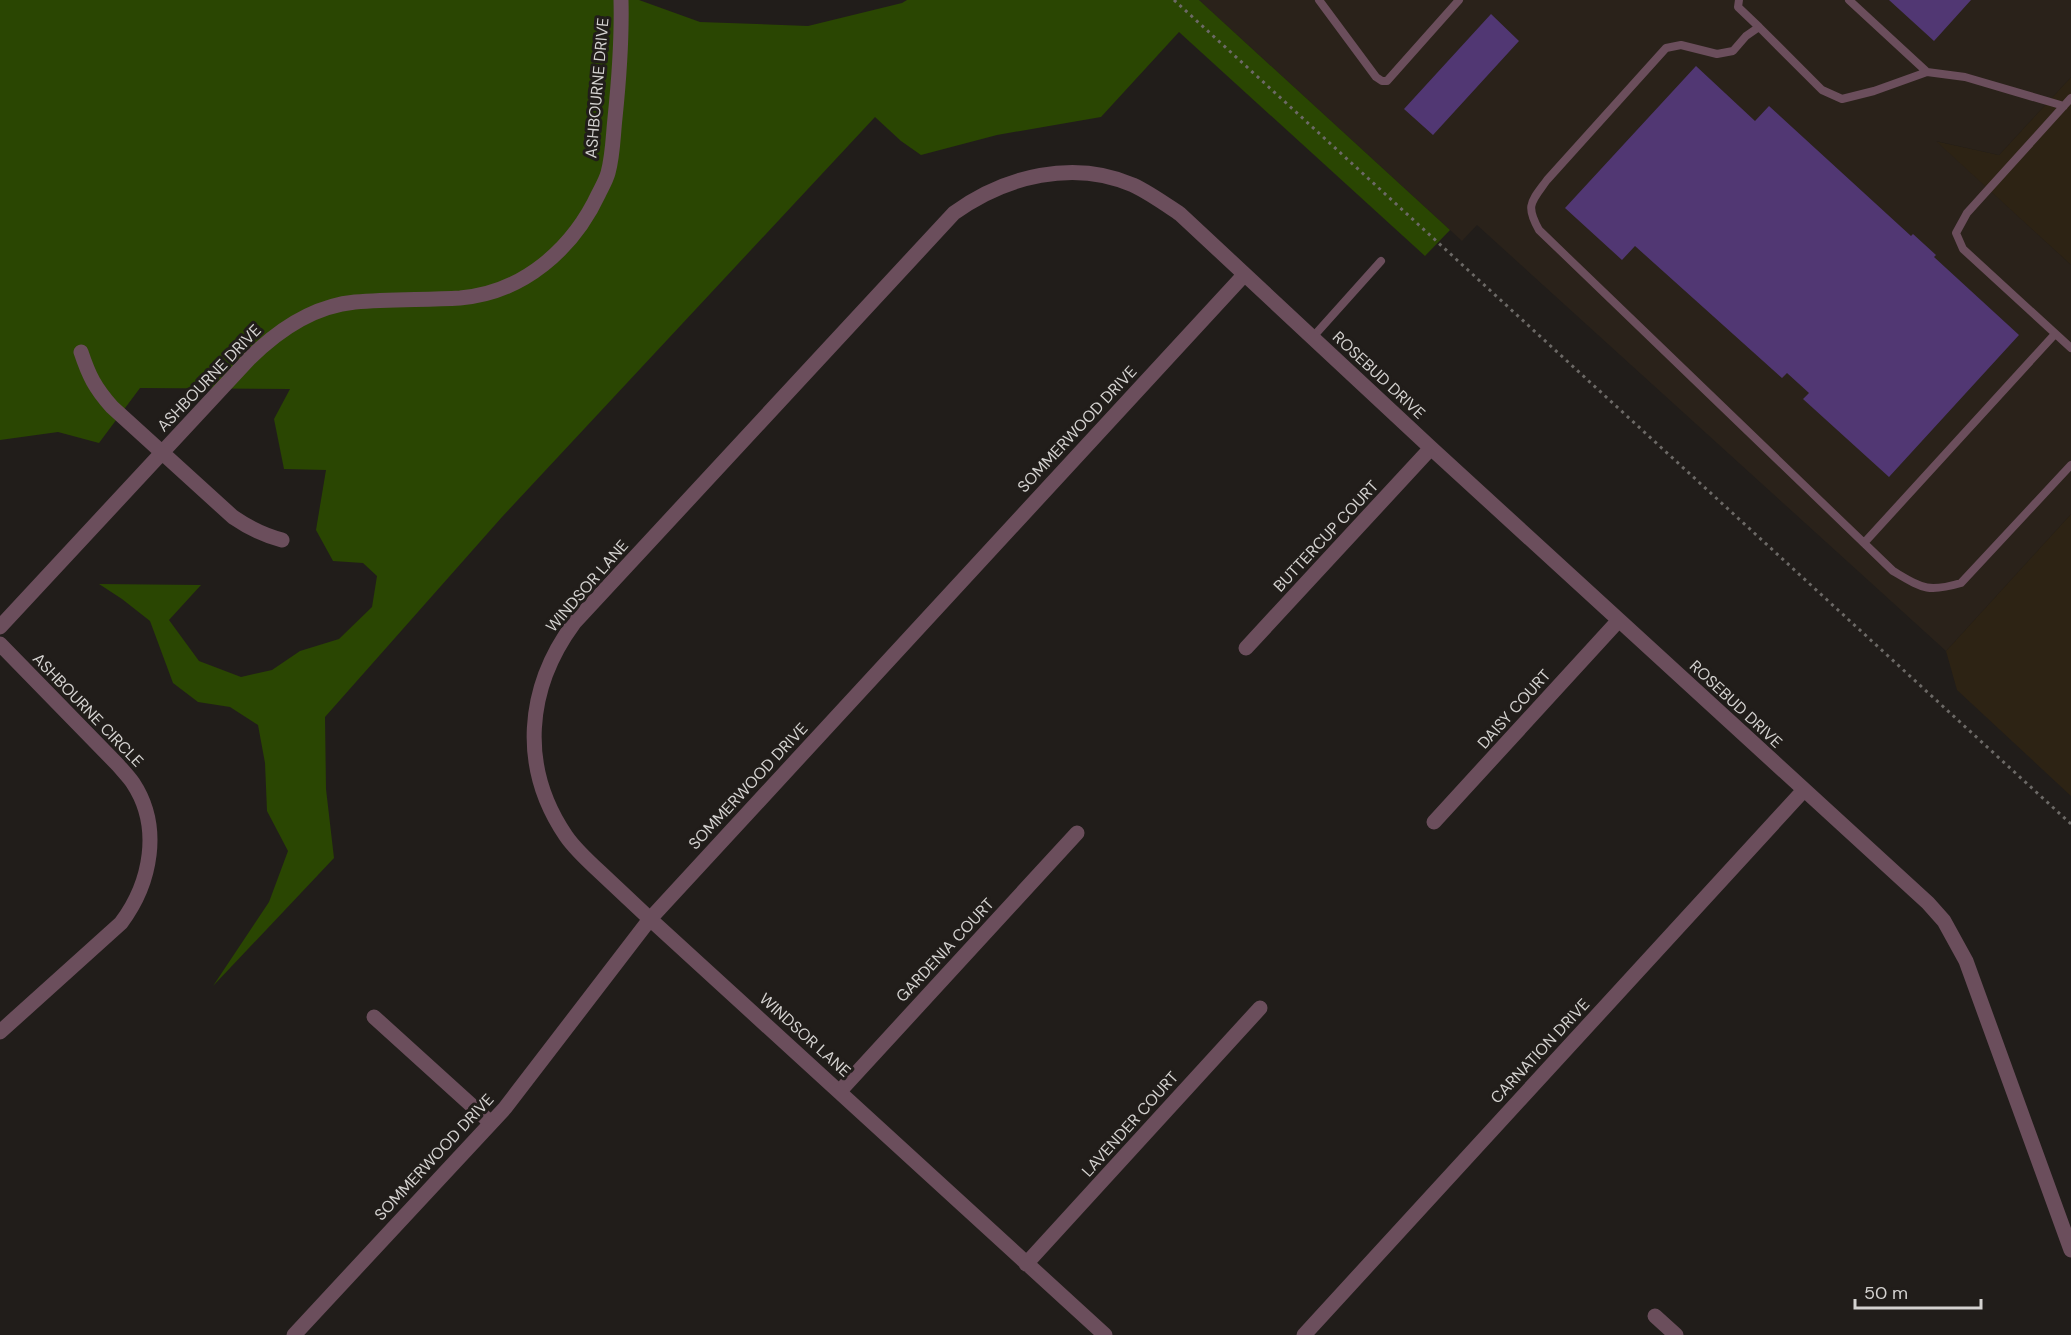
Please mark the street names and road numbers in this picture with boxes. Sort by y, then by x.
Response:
street label: ASHBOURNE DRIVE [580,17,614,159]
street label: ASHBOURNE DRIVE [152,320,266,436]
street label: ROSEBUD DRIVE [1328,327,1430,423]
street label: SOMMERWOOD DRIVE [1013,361,1141,497]
street label: BUTTERCUP COURT [1269,476,1383,596]
street label: WINDSOR LANE [541,535,633,637]
street label: ASHBOURNE CIRCLE [28,648,148,772]
street label: ROSEBUD DRIVE [1685,656,1787,752]
street label: DAISY COURT [1473,665,1555,753]
street label: SOMMERWOOD DRIVE [684,718,812,854]
street label: GARDENIA COURT [891,894,999,1006]
street label: WINDSOR LANE [755,988,855,1082]
street label: CARNATION DRIVE [1486,994,1594,1108]
street label: LAVENDER COURT [1077,1067,1183,1181]
street label: SOMMERWOOD DRIVE [370,1089,498,1225]

